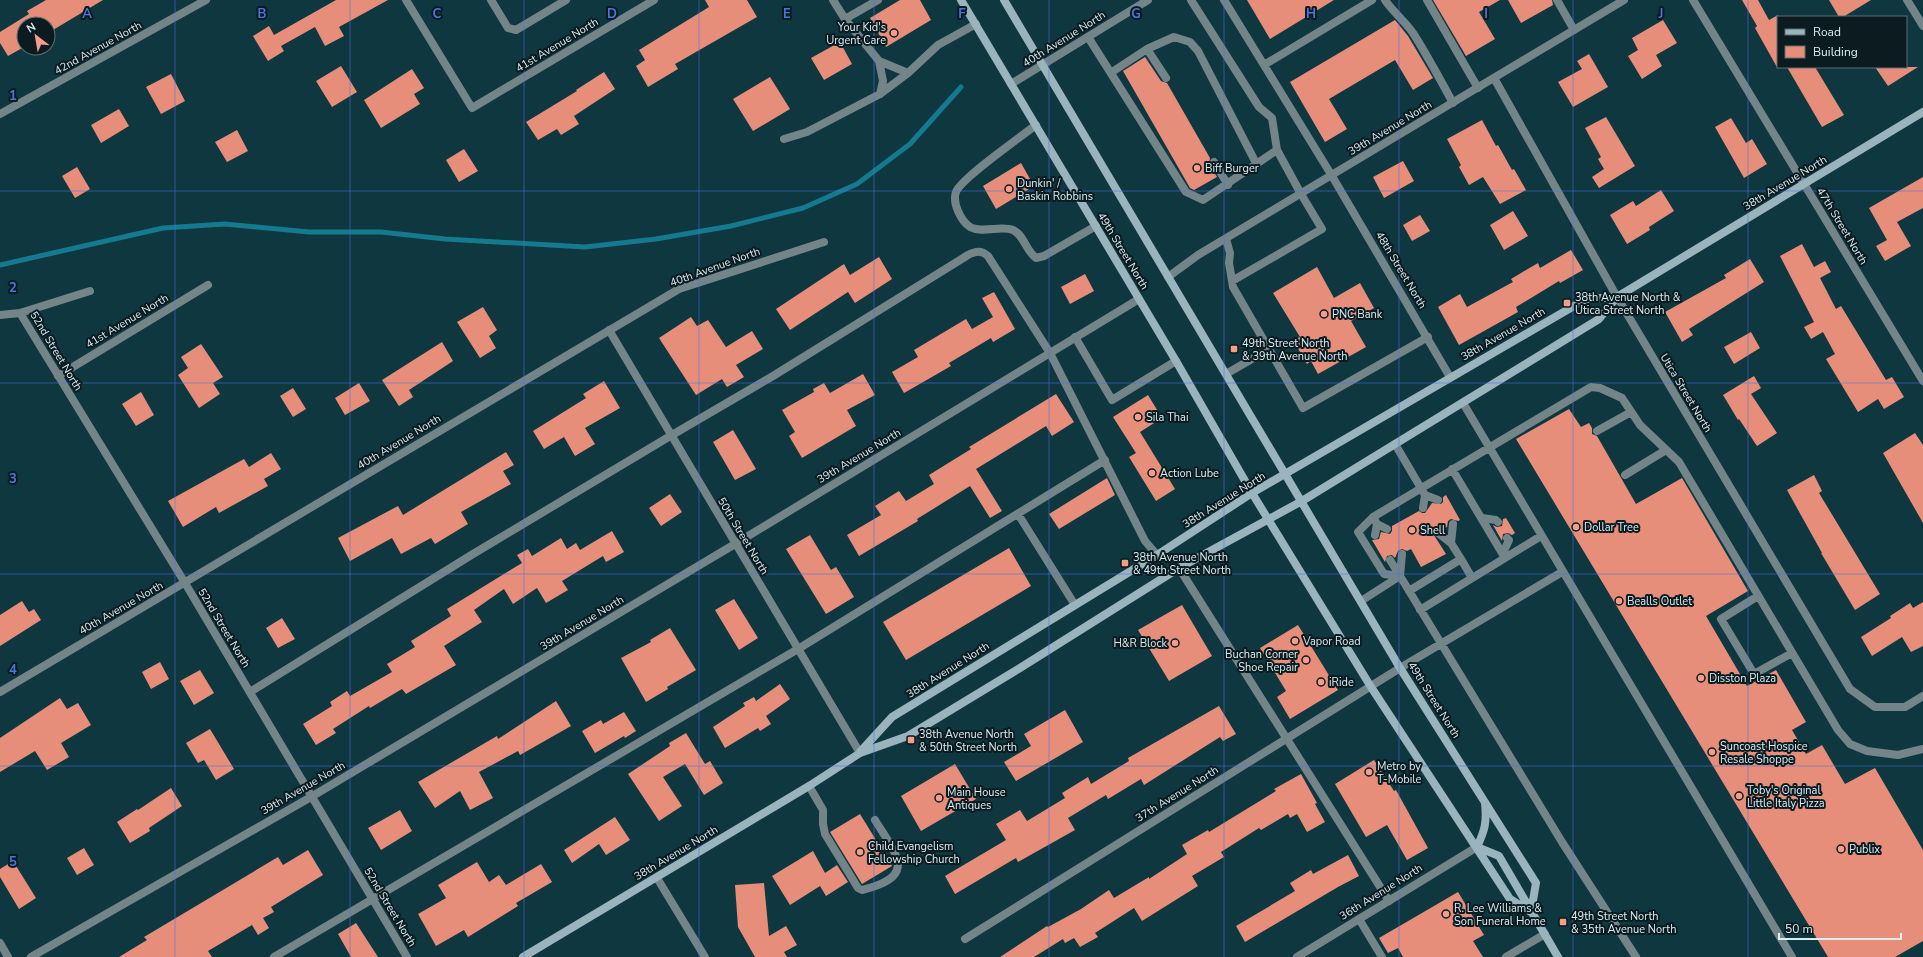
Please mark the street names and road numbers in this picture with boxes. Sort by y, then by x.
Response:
street label: 40th Avenue North [1020,7,1108,71]
street label: 41st Avenue North [513,14,601,76]
street label: 42nd Avenue North [52,18,144,78]
street label: 39th Avenue North [1345,97,1435,159]
street label: 38th Avenue North [1740,152,1830,214]
street label: 47th Street North [1813,185,1871,267]
street label: 49th Street North [1094,210,1152,292]
street label: 48th Street North [1372,229,1430,311]
street label: 40th Avenue North [668,244,762,290]
street label: 41st Avenue North [83,290,171,352]
street label: 38th Avenue North [1458,304,1548,364]
street label: 52nd Street North [26,309,86,393]
street label: Utica Street North [1657,351,1715,435]
street label: 40th Avenue North [354,411,444,473]
street label: 39th Avenue North [814,425,904,487]
street label: 38th Avenue North [1180,468,1268,532]
street label: 50th Street North [714,495,772,577]
street label: 40th Avenue North [76,578,166,638]
street label: 52nd Street North [194,586,254,670]
street label: 39th Avenue North [537,592,627,654]
street label: 38th Avenue North [904,638,992,702]
street label: 49th Street North [1404,659,1464,741]
street label: 39th Avenue North [258,758,348,818]
street label: 37th Avenue North [1133,762,1221,826]
street label: 38th Avenue North [631,822,721,884]
street label: 36th Avenue North [1337,860,1425,924]
street label: 52nd Street North [360,865,420,949]

